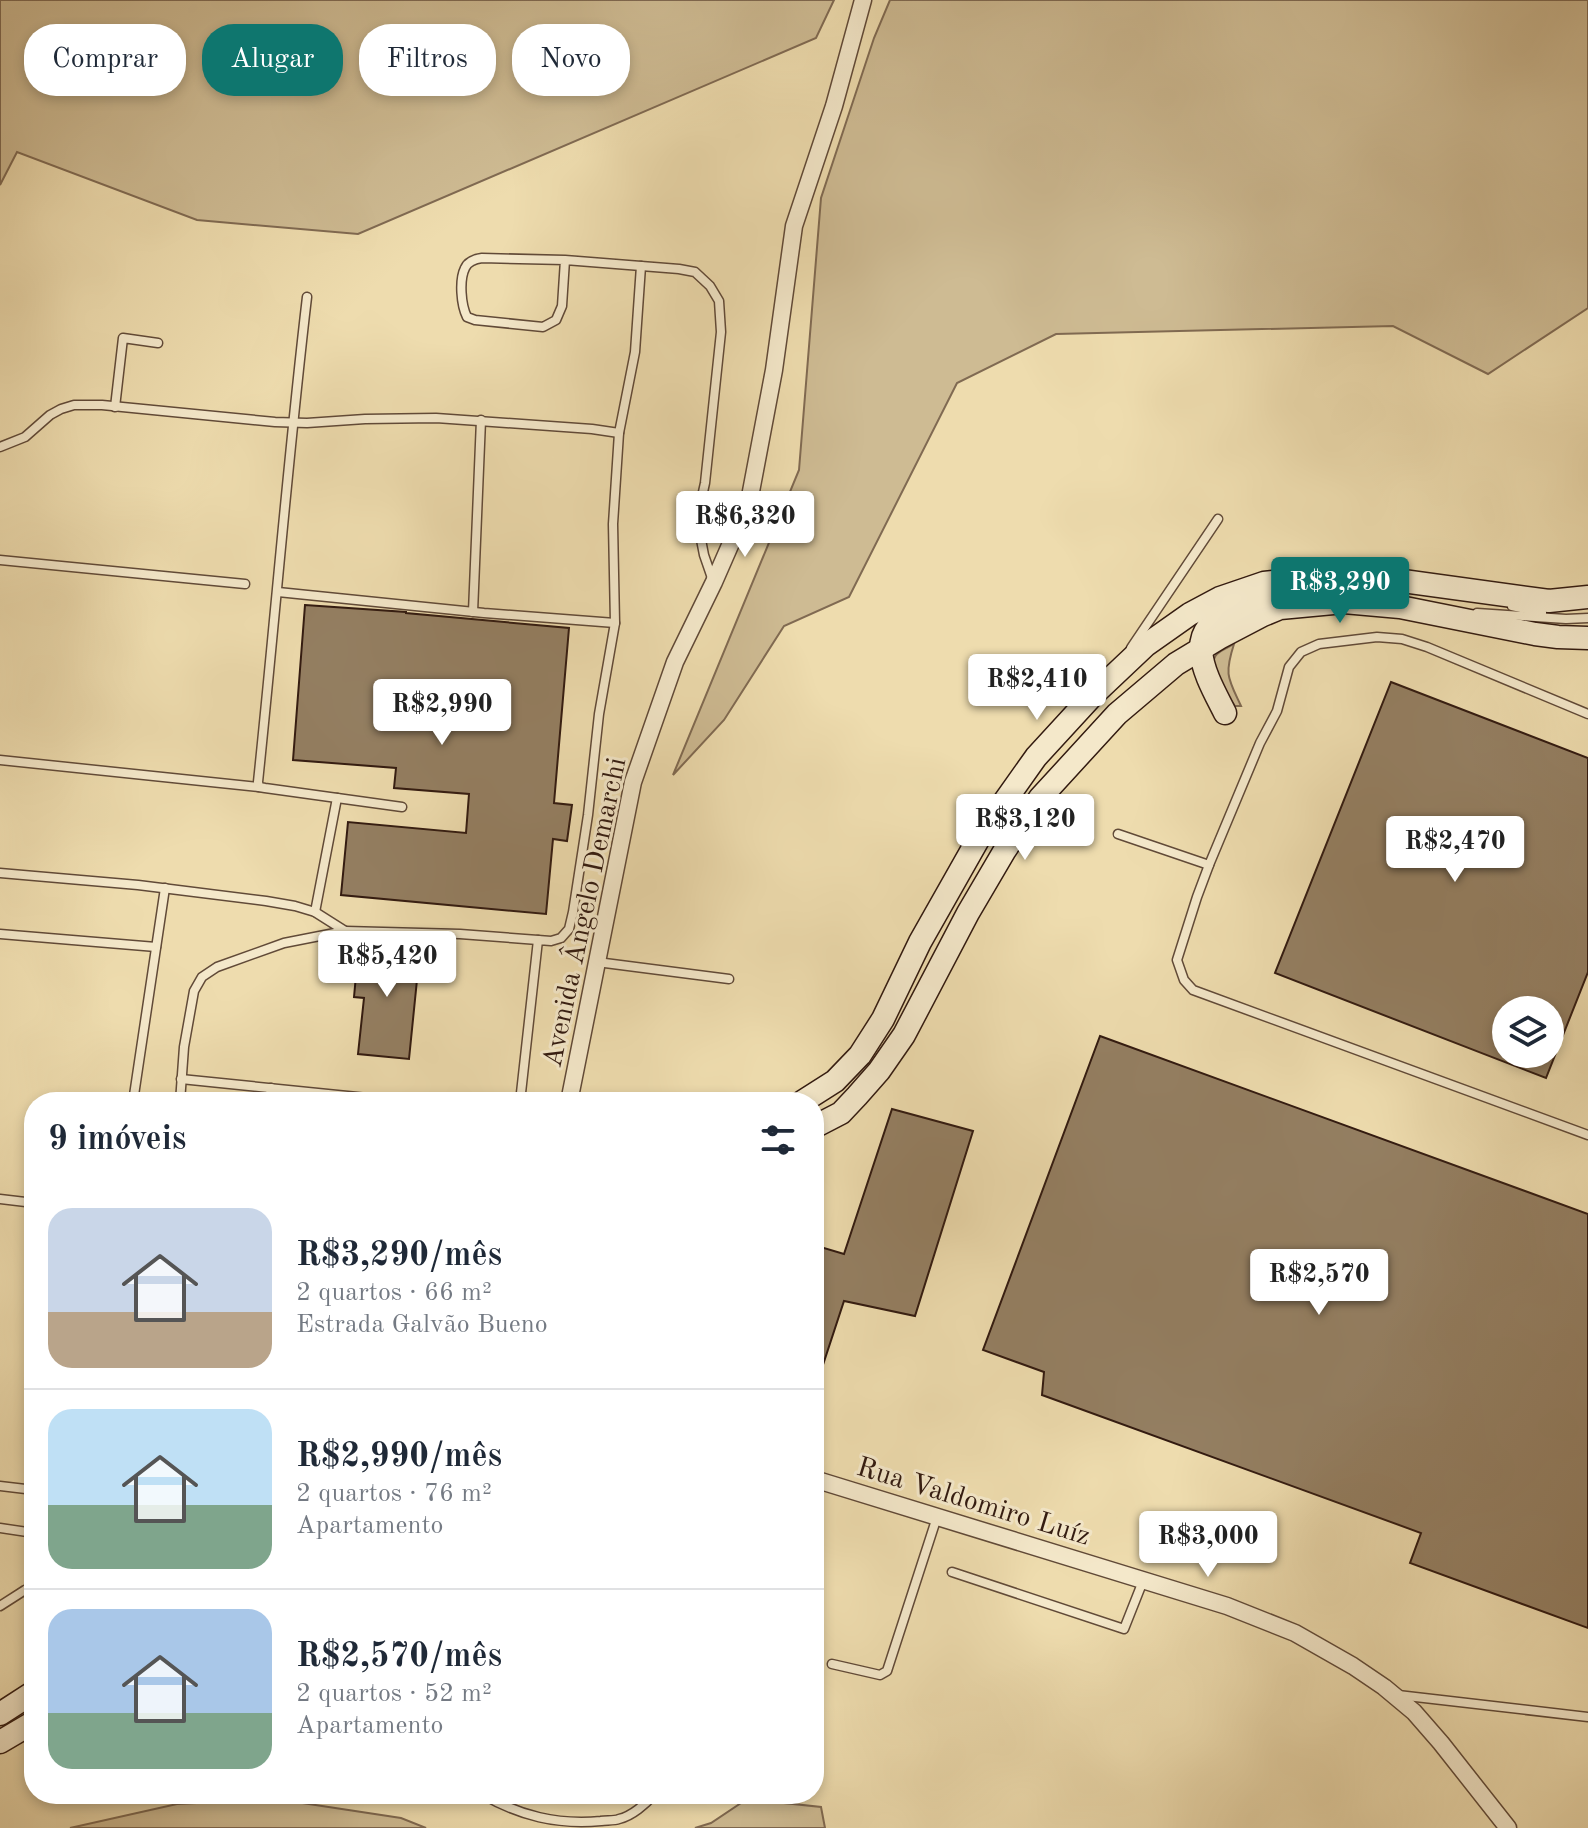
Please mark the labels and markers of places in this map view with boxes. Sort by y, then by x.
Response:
pin: R$6,320 [671,491,819,559]
pin: R$3,290 [1266,557,1414,625]
pin: R$2,410 [963,654,1111,722]
pin: R$2,990 [368,679,516,747]
pin: R$3,120 [951,794,1099,862]
pin: R$2,470 [1381,816,1529,884]
pin: R$5,420 [313,931,461,999]
pin: R$2,570 [1245,1249,1393,1317]
pin: R$3,000 [1134,1511,1282,1579]

